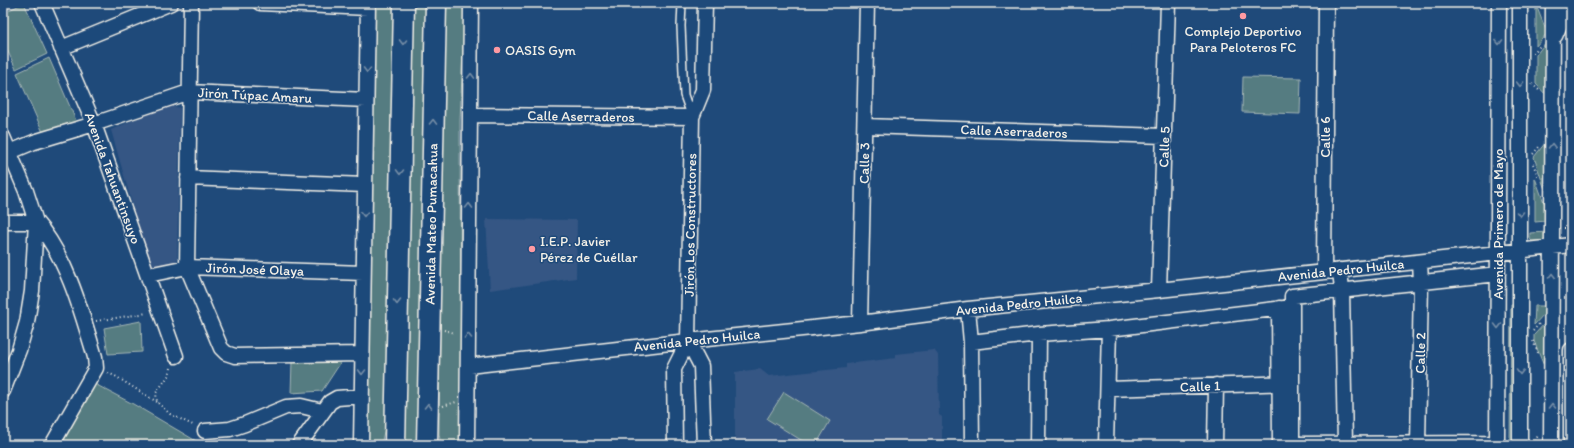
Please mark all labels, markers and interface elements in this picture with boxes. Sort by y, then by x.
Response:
marker: Complejo Deportivo Para Peloteros FC [1238,11,1248,21]
place label: Complejo Deportivo Para Peloteros FC [1184,23,1302,56]
one-way arrow [399,39,407,45]
one-way arrow [1495,39,1503,45]
place label: OASIS Gym [505,42,576,59]
marker: OASIS Gym [492,45,502,55]
one-way arrow [362,67,371,73]
one-way arrow [466,73,475,79]
one-way arrow [1516,81,1524,87]
street label: Jirón Túpac Amaru [197,84,313,107]
street label: Calle Aserraderos [527,107,635,126]
street label: Avenida Tahuantinsuyo [81,110,144,246]
street label: Calle 6 [1317,116,1334,158]
one-way arrow [429,119,438,125]
street label: Calle Aserraderos [960,121,1068,142]
street label: Calle 5 [1155,126,1174,168]
street label: Calle 3 [856,142,873,184]
street label: Avenida Mateo Pumacahua [422,143,441,305]
one-way arrow [1548,143,1556,149]
street label: Avenida Primero de Mayo [1490,149,1507,299]
street label: Jirón Los Constructores [681,153,700,297]
one-way arrow [396,169,404,175]
one-way arrow [465,203,473,209]
one-way arrow [360,211,368,217]
one-way arrow [1516,211,1524,217]
place label: I.E.P. Javier Pérez de Cuéllar [540,233,638,266]
marker: I.E.P. Javier Pérez de Cuéllar [527,244,537,254]
street label: Avenida Pedro Huilca [1277,255,1405,286]
street label: Jirón José Olaya [205,259,305,280]
one-way arrow [1548,273,1556,279]
street label: Avenida Pedro Huilca [955,289,1083,320]
one-way arrow [393,299,401,305]
one-way arrow [1494,323,1502,329]
street label: Avenida Pedro Huilca [633,325,761,356]
street label: Calle 2 [1412,332,1429,374]
one-way arrow [464,333,472,339]
one-way arrow [358,369,366,375]
one-way arrow [1516,369,1524,375]
street label: Calle 1 [1179,377,1221,396]
one-way arrow [424,403,432,409]
one-way arrow [1548,403,1556,409]

